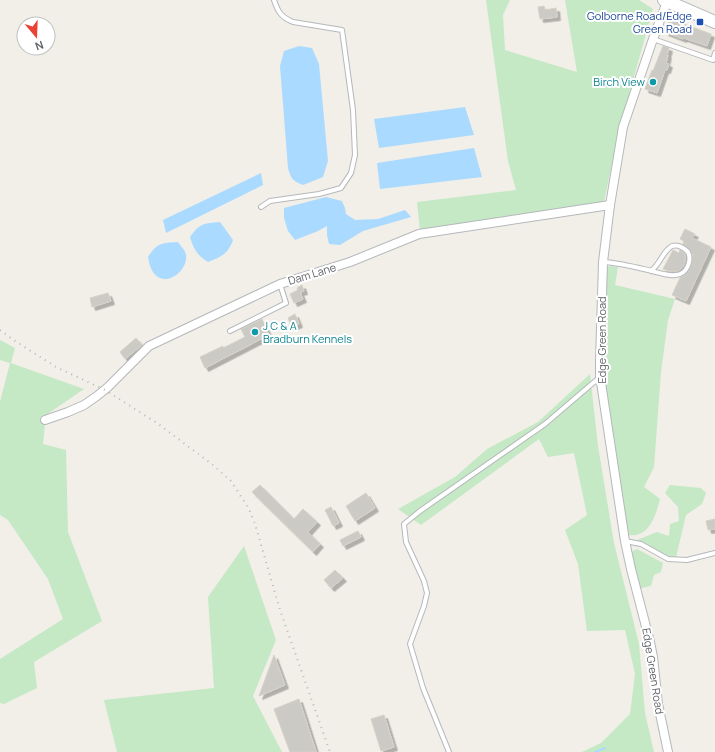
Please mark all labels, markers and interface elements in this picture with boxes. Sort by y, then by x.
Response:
place label: Golborne Road/Edge Green Road [587,8,693,36]
north arrow [16,16,56,56]
marker: Golborne Road/Edge Green Road [695,17,705,27]
text: N [33,38,46,54]
place label: Birch View [593,74,646,89]
marker: Birch View [648,77,658,87]
street label: Dam Lane [286,259,338,288]
street label: Edge Green Road [594,296,609,384]
place label: J C & A Bradburn Kennels [263,318,352,346]
marker: J C & A Bradburn Kennels [250,327,260,337]
street label: Edge Green Road [639,627,668,715]

